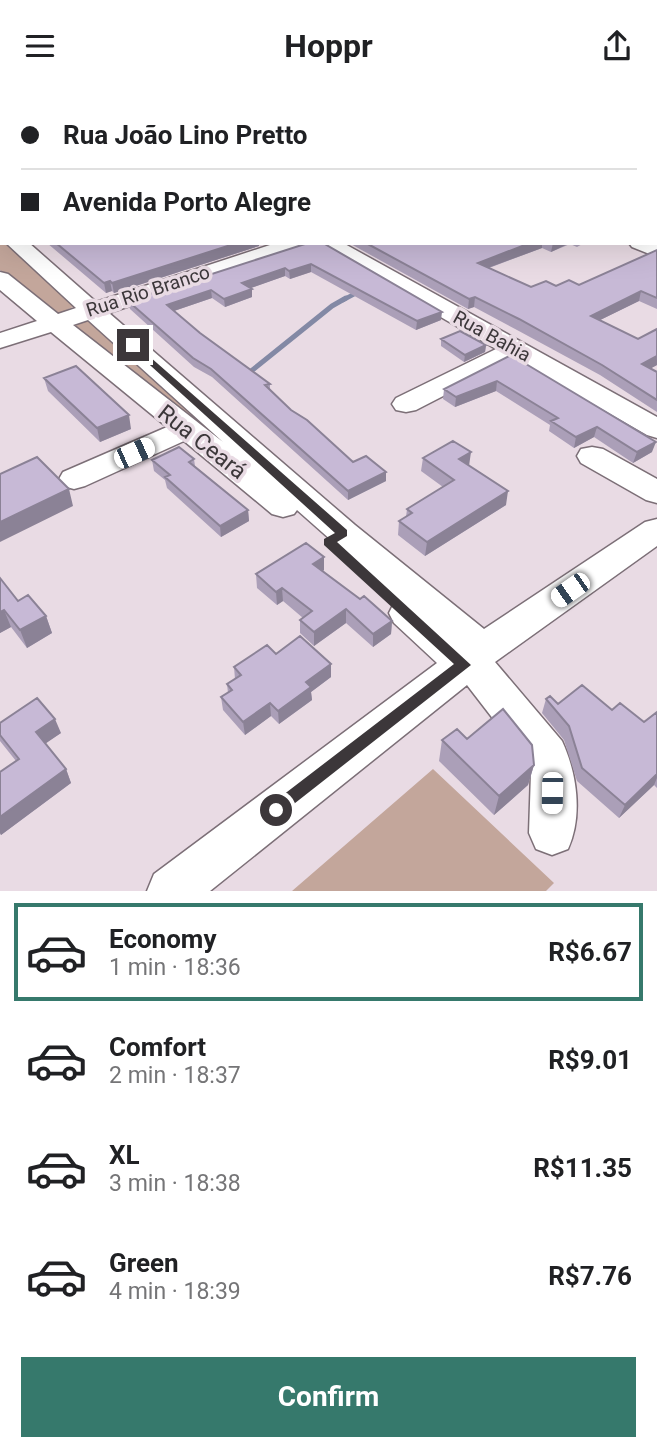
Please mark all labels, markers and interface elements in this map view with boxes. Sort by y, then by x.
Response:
icon: menu [21,27,59,65]
text: Hoppr [284,27,373,65]
icon: share [598,27,636,65]
text: Rua João Lino Pretto [63,120,308,150]
text: Avenida Porto Alegre [63,187,311,217]
street label: Rua Rio Branco [83,260,213,322]
street label: Rua Bahia [449,305,535,367]
route end [117,329,149,361]
street label: Rua Ceará [152,399,252,485]
car [111,435,158,471]
car [547,569,594,611]
car [542,772,563,814]
route start [260,794,292,826]
icon: car [25,921,88,984]
text: Economy [109,924,216,954]
text: R$6.67 [548,937,632,967]
text: 1 min · 18:36 [109,954,241,981]
icon: car [25,1029,88,1092]
text: Comfort [109,1032,206,1062]
text: R$9.01 [548,1045,632,1075]
text: 2 min · 18:37 [109,1062,241,1089]
icon: car [25,1137,88,1200]
text: XL [109,1140,140,1170]
text: R$11.35 [533,1153,632,1183]
text: 3 min · 18:38 [109,1170,241,1197]
icon: car [25,1245,88,1308]
text: Green [109,1248,179,1278]
text: R$7.76 [548,1261,632,1291]
text: 4 min · 18:39 [109,1278,241,1305]
button: Confirm [21,1357,636,1437]

